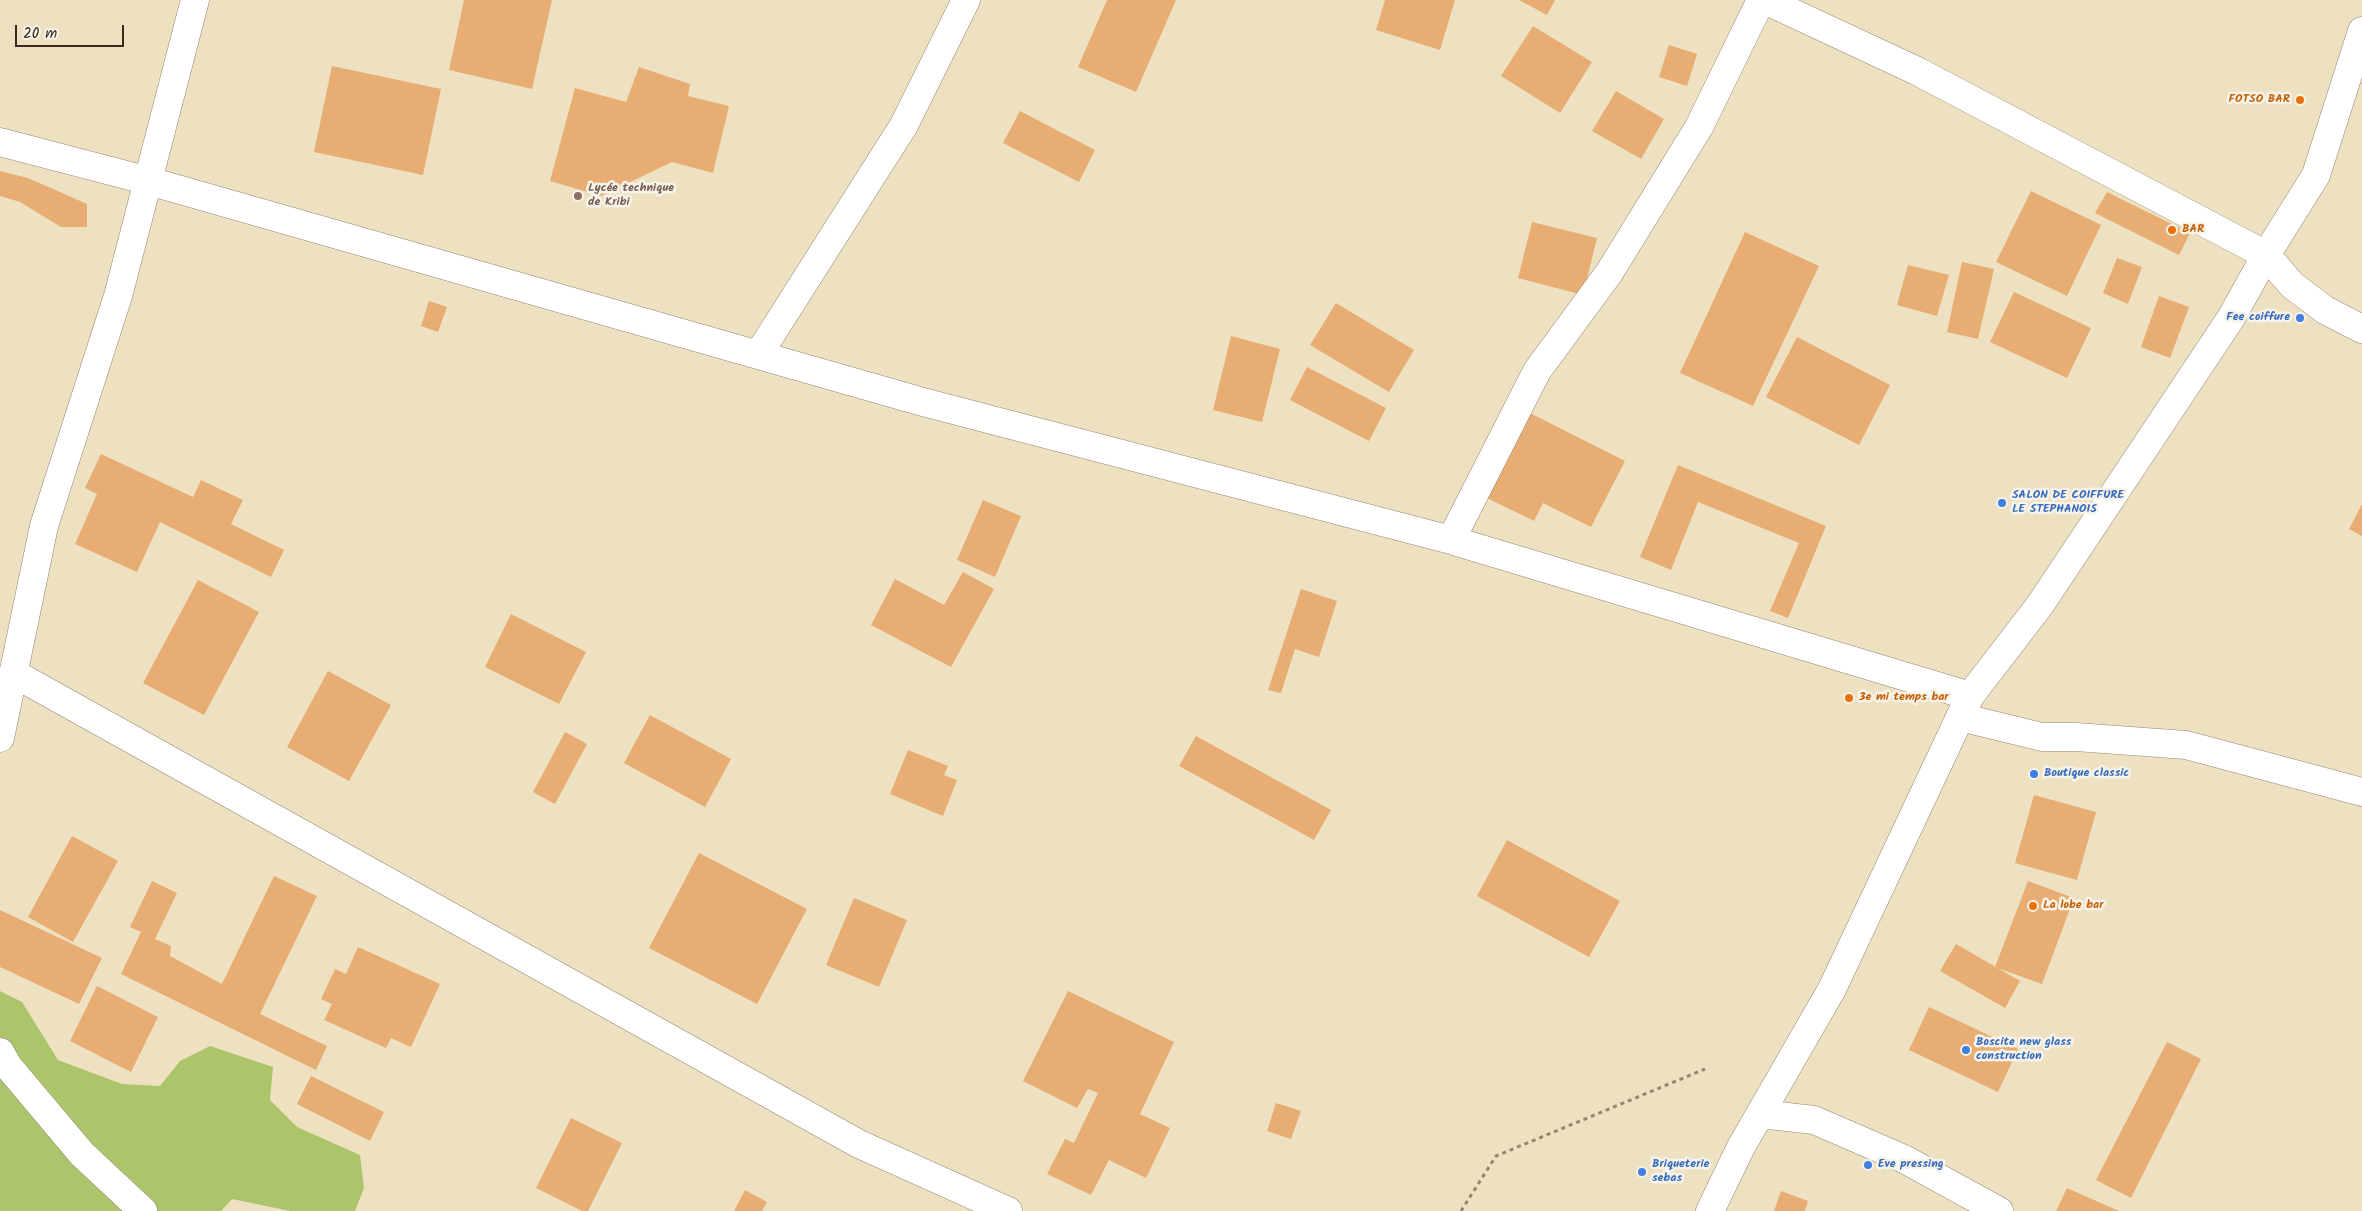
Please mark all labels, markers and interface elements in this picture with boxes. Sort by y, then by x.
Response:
scale bar [18,15,126,47]
text: 20 m [23,22,57,46]
place label: FOTSO BAR [2229,93,2290,107]
marker: FOTSO BAR [2294,94,2306,106]
place label: Lycée technique de Kribi [588,182,674,210]
marker: Lycée technique de Kribi [572,190,584,202]
place label: BAR [2182,223,2204,237]
marker: BAR [2166,224,2178,236]
place label: Fee coiffure [2226,311,2290,325]
marker: Fee coiffure [2294,312,2306,324]
place label: SALON DE COIFFURE LE STEPHANOIS [2012,489,2124,517]
marker: SALON DE COIFFURE LE STEPHANOIS [1996,497,2008,509]
place label: 3e mi temps bar [1859,691,1949,705]
marker: 3e mi temps bar [1843,692,1855,704]
place label: Boutique classic [2044,767,2129,781]
marker: Boutique classic [2028,768,2040,780]
place label: La lobe bar [2043,899,2104,913]
marker: La lobe bar [2027,900,2039,912]
place label: Boscite new glass construction [1976,1036,2071,1064]
marker: Boscite new glass construction [1960,1044,1972,1056]
place label: Briqueterie sebas [1652,1158,1709,1186]
place label: Eve pressing [1878,1158,1944,1172]
marker: Eve pressing [1862,1159,1874,1171]
marker: Briqueterie sebas [1636,1166,1648,1178]

